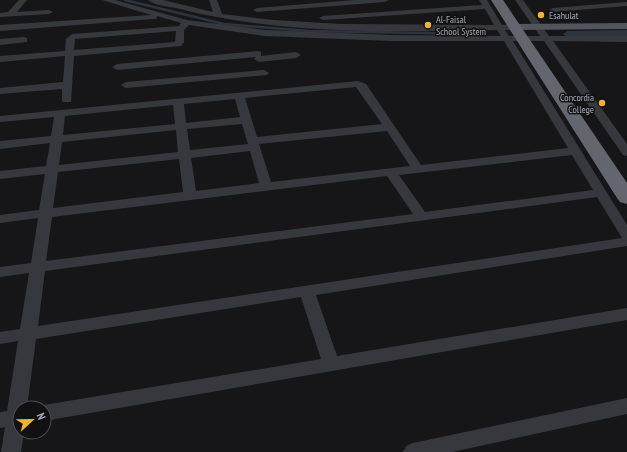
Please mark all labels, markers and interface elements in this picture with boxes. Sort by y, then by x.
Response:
place label: Esahulat [549,9,579,22]
marker: Esahulat [536,10,546,20]
place label: Al-Faisal School System [436,13,486,38]
marker: Al-Faisal School System [423,20,433,30]
place label: Concordia College [560,91,594,116]
marker: Concordia College [597,98,607,108]
north arrow [12,400,52,440]
text: N [34,411,49,422]

